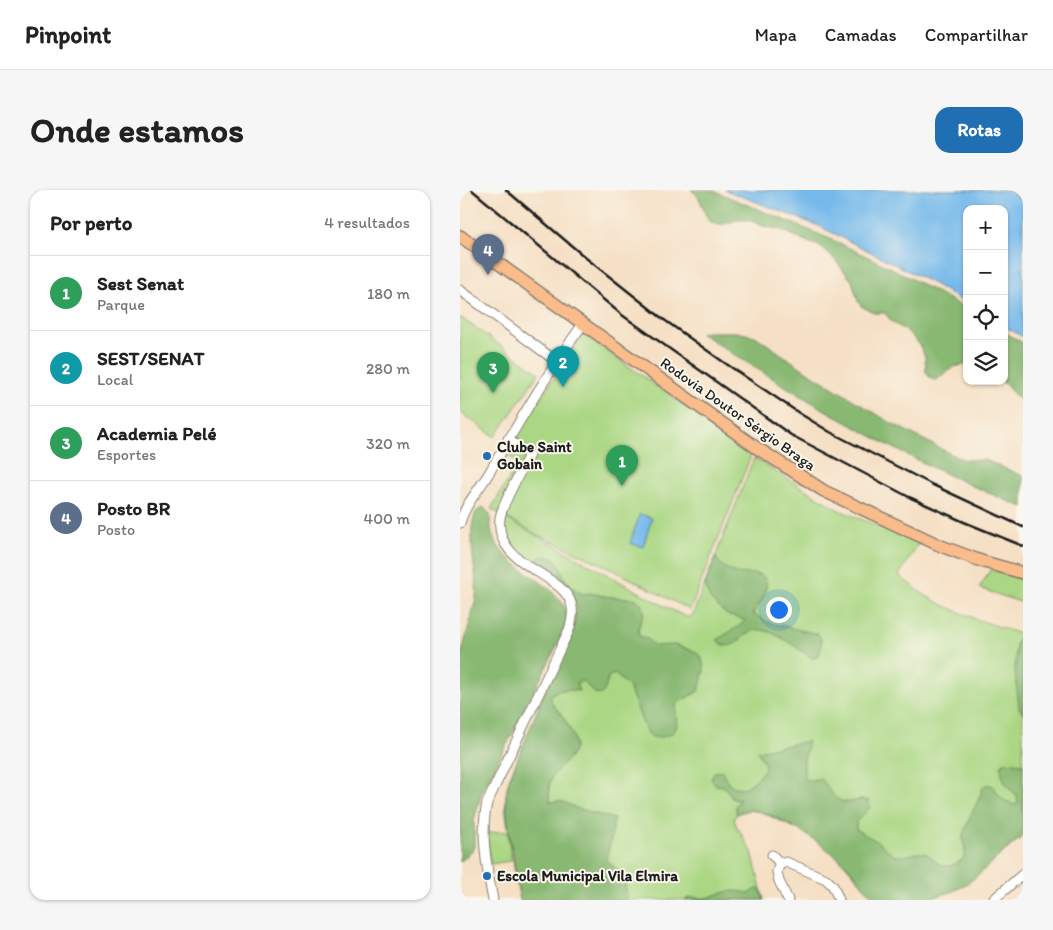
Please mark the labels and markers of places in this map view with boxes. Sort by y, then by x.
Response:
pin: 4 [472,234,504,275]
pin: 2 [547,346,579,387]
pin: 3 [477,352,509,393]
place label: Clube Saint Gobain [497,438,572,473]
pin: 1 [606,445,638,486]
marker: Clube Saint Gobain [481,450,493,462]
place label: Escola Municipal Vila Elmira [497,867,678,886]
marker: Escola Municipal Vila Elmira [481,870,493,882]

